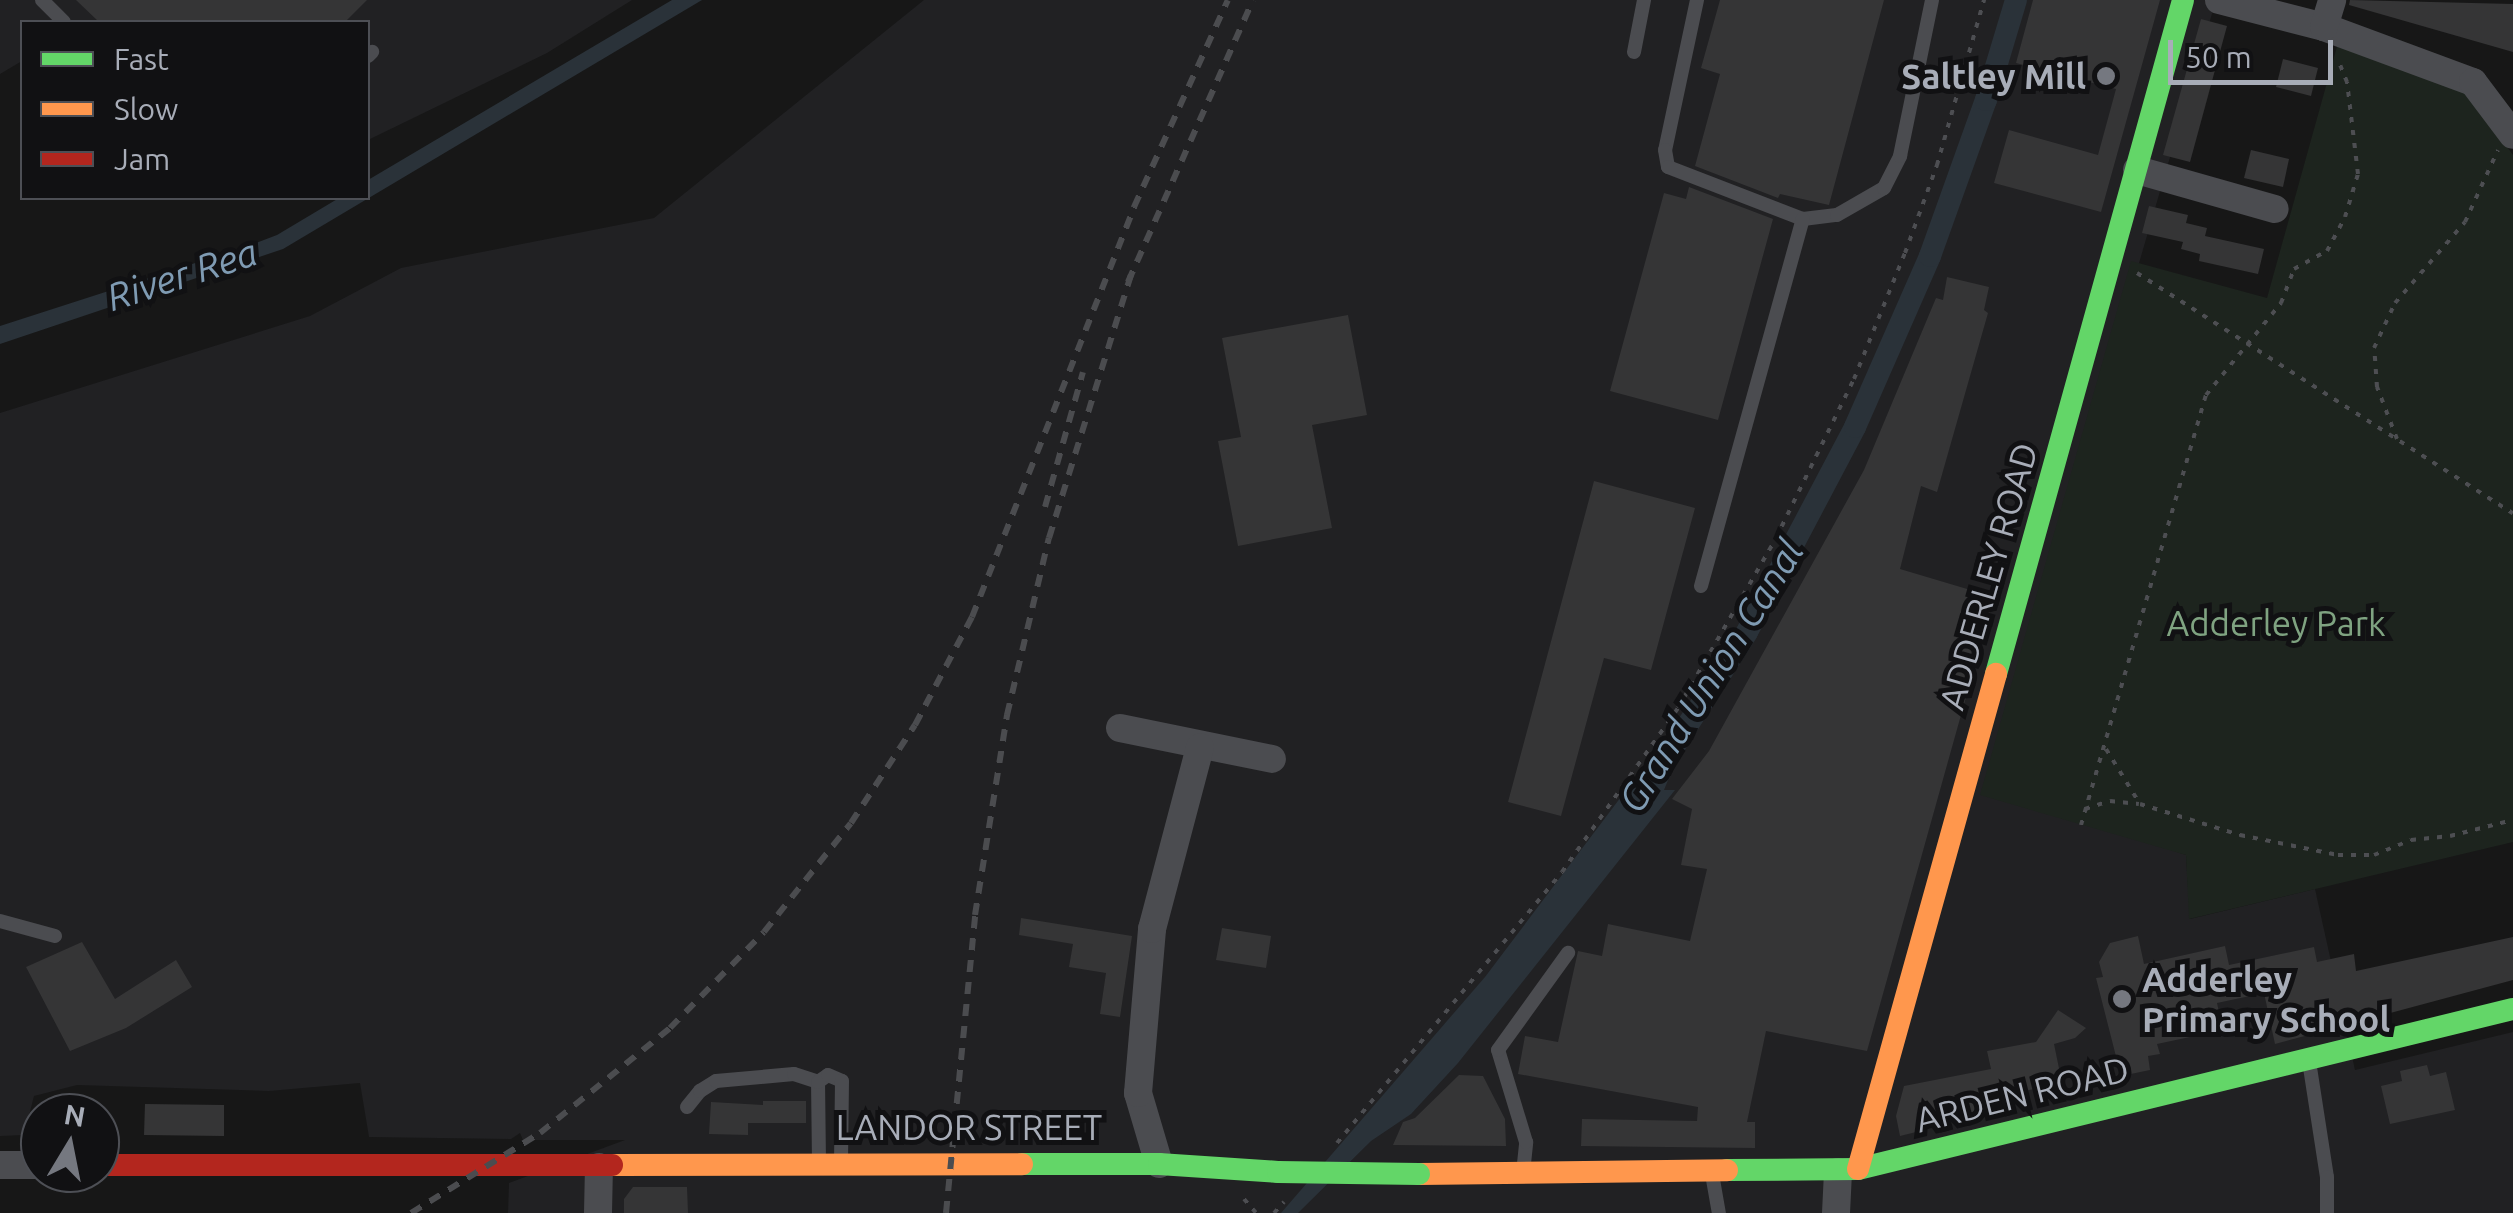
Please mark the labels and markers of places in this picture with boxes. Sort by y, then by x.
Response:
place label: Saltley Mill [1901,55,2086,97]
marker: Saltley Mill [2095,65,2117,87]
place label: Adderley Primary School [2142,958,2390,1040]
marker: Adderley Primary School [2111,988,2133,1010]

